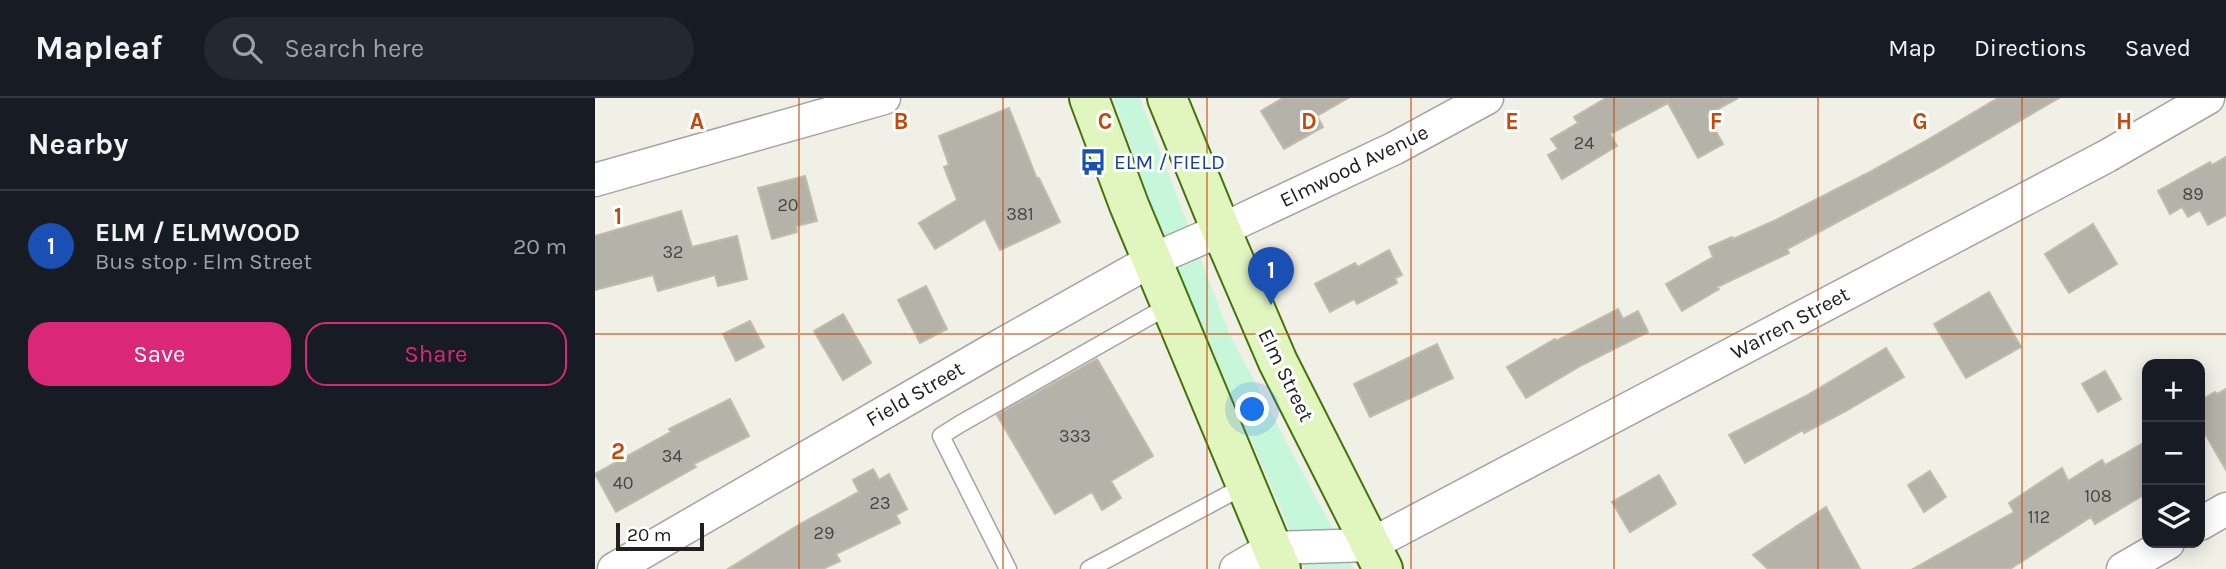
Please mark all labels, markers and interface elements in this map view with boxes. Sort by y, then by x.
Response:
search box [204,17,694,80]
text: Mapleaf [35,29,162,67]
icon: search [228,29,266,67]
text: Search here [284,33,424,64]
text: Map [1888,34,1936,62]
text: Directions [1974,34,2087,62]
text: Saved [2125,34,2191,62]
text: A [690,108,704,135]
text: B [894,108,908,135]
text: C [1098,108,1112,135]
text: D [1301,108,1317,135]
text: E [1505,108,1519,135]
text: F [1710,108,1722,135]
text: G [1912,108,1928,135]
text: H [2116,108,2132,135]
street label: Elmwood Avenue [1276,120,1432,212]
text: Nearby [28,126,128,162]
house number: 24 [1574,132,1594,154]
bus stop icon: ELM / FIELD [1078,147,1108,177]
place label: ELM / FIELD [1114,150,1225,174]
house number: 89 [2182,183,2204,205]
house number: 20 [777,194,799,216]
text: 1 [614,203,622,230]
house number: 381 [1006,203,1034,225]
text: ELM / ELMWOOD [95,217,300,248]
text: 1 [47,233,55,260]
text: 20 m [513,233,567,260]
house number: 32 [662,241,684,263]
pin: 1 [1248,247,1294,305]
text: Bus stop · Elm Street [95,248,312,275]
street label: Warren Street [1727,282,1854,364]
button: Save [28,322,291,386]
button: Share [305,322,567,386]
street label: Elm Street [1253,325,1319,425]
street label: Field Street [862,356,968,432]
map controls [2142,359,2205,548]
button: + [2142,359,2205,422]
your location [1235,392,1269,426]
button: − [2142,422,2205,485]
house number: 333 [1059,425,1091,447]
text: 2 [611,438,625,465]
house number: 34 [662,445,682,467]
house number: 40 [613,472,633,494]
house number: 108 [2084,485,2112,507]
button: layers [2142,485,2205,548]
house number: 23 [869,492,891,514]
house number: 112 [2028,506,2050,528]
scale bar [616,520,703,552]
house number: 29 [814,522,834,544]
text: 20 m [627,524,672,546]

